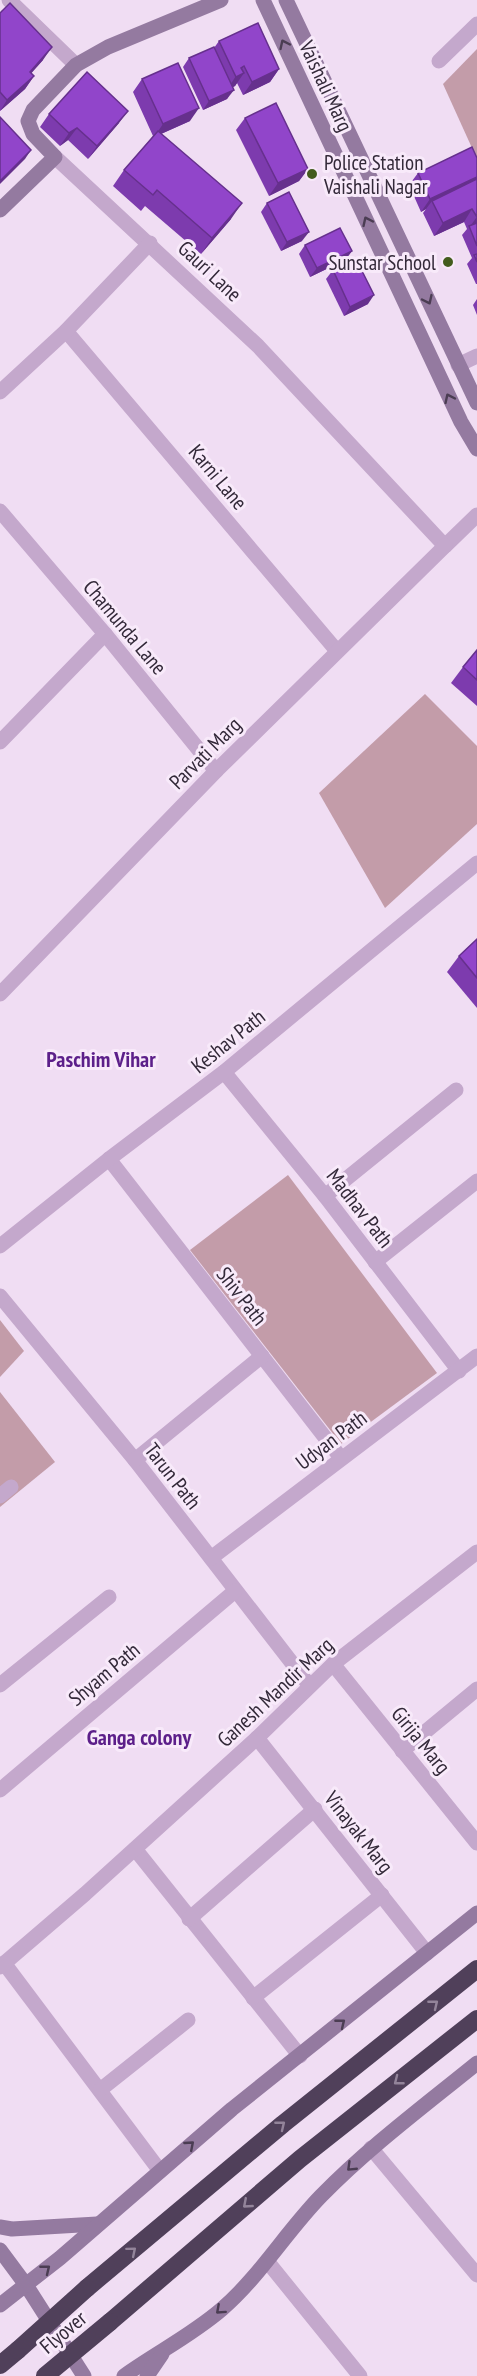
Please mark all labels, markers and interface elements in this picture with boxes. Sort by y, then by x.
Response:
street label: Vaishali Marg [293,35,359,136]
one-way arrow [279,40,291,51]
place label: Police Station Vaishali Nagar [323,149,428,200]
marker: Police Station Vaishali Nagar [305,167,319,181]
one-way arrow [362,217,374,228]
street label: Gauri Lane [173,235,247,307]
place label: Sunstar School [328,249,436,276]
marker: Sunstar School [441,255,455,269]
one-way arrow [420,293,432,304]
one-way arrow [445,393,457,404]
street label: Karni Lane [183,439,253,515]
street label: Chamunda Lane [77,574,173,680]
street label: Parvati Marg [163,711,247,795]
street label: Keshav Path [186,1003,270,1079]
district label: Paschim Vihar [46,1045,156,1073]
street label: Madhav Path [321,1163,399,1253]
street label: Shiv Path [211,1261,273,1331]
street label: Udyan Path [290,1404,372,1476]
street label: Tarun Path [139,1437,207,1515]
street label: Ganesh Mandir Marg [211,1631,339,1753]
street label: Shyam Path [63,1636,145,1712]
street label: Girija Marg [386,1701,456,1779]
district label: Ganga colony [87,1723,192,1751]
street label: Vinayak Marg [318,1785,399,1878]
one-way arrow [427,2000,438,2011]
one-way arrow [334,2019,345,2030]
one-way arrow [394,2074,405,2085]
one-way arrow [275,2122,286,2133]
one-way arrow [183,2142,194,2153]
one-way arrow [348,2160,358,2171]
one-way arrow [243,2197,254,2208]
one-way arrow [125,2247,136,2258]
one-way arrow [39,2265,50,2276]
one-way arrow [216,2303,226,2314]
street label: Flyover [34,2305,92,2359]

